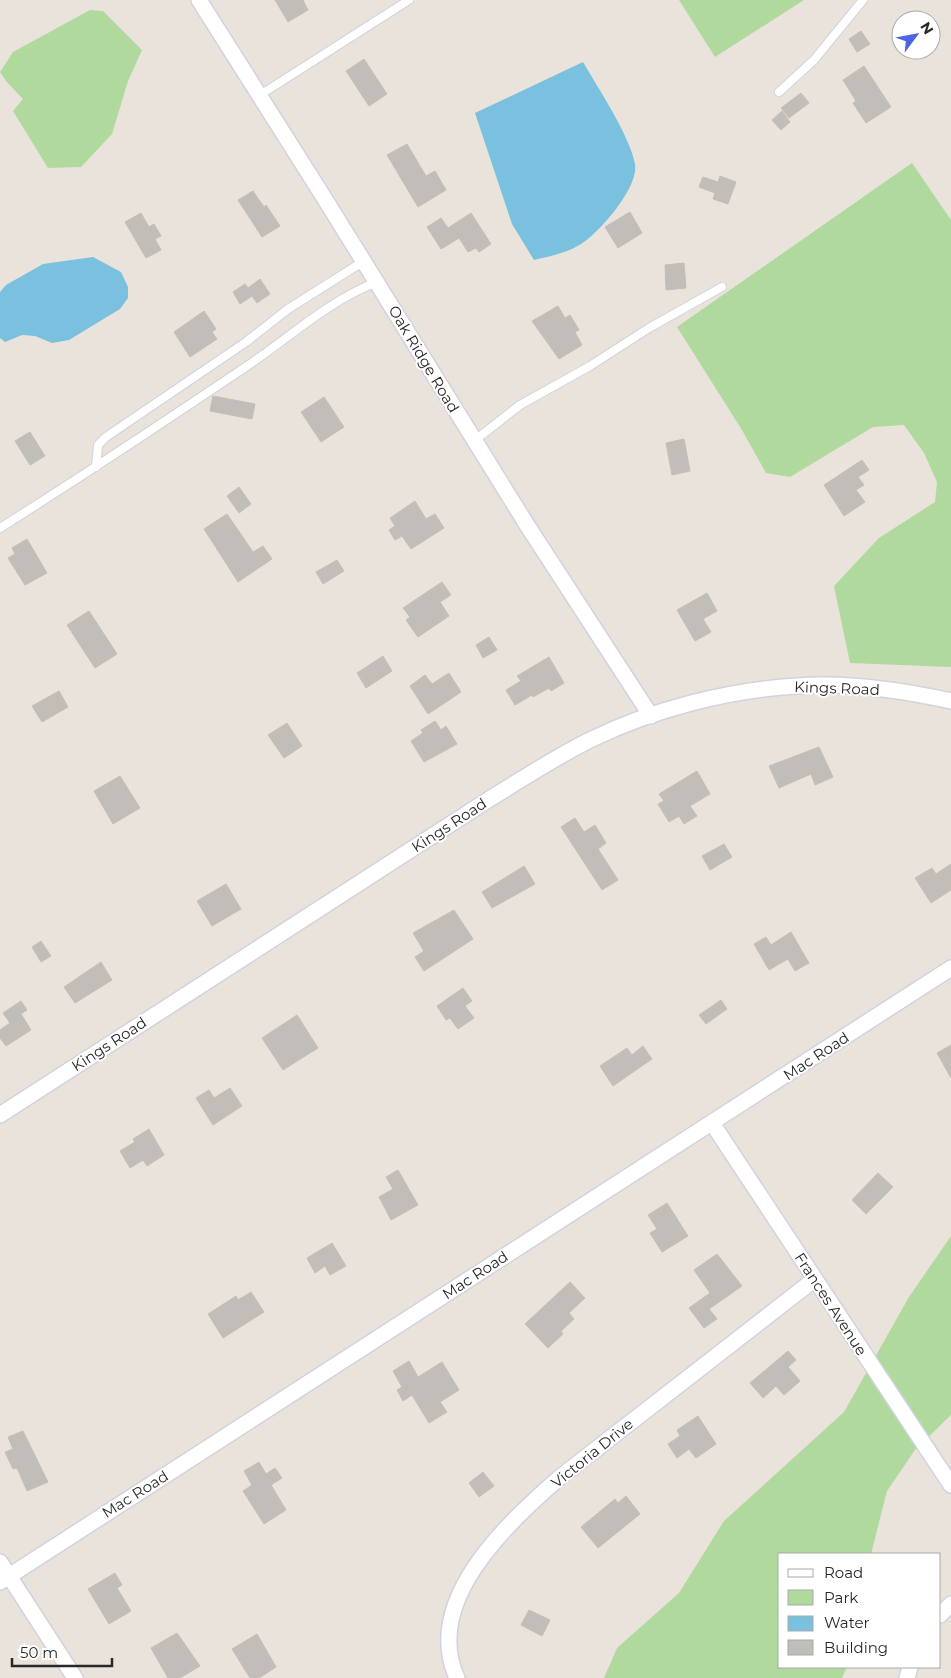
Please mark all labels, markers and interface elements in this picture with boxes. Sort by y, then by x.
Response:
north arrow [891,10,941,60]
text: N [916,19,938,38]
street label: Oak Ridge Road [384,302,464,416]
street label: Kings Road [794,677,880,699]
street label: Kings Road [408,794,490,856]
street label: Kings Road [68,1013,150,1075]
street label: Mac Road [779,1028,853,1084]
street label: Mac Road [438,1247,512,1303]
street label: Frances Avenue [791,1249,871,1359]
street label: Victoria Drive [547,1414,637,1492]
street label: Mac Road [98,1466,172,1522]
legend [778,1553,941,1668]
text: Road [824,1563,863,1582]
text: Park [824,1588,858,1607]
text: Water [824,1613,870,1632]
scale bar [12,1636,112,1668]
text: Building [824,1638,888,1657]
text: 50 m [20,1643,58,1662]

